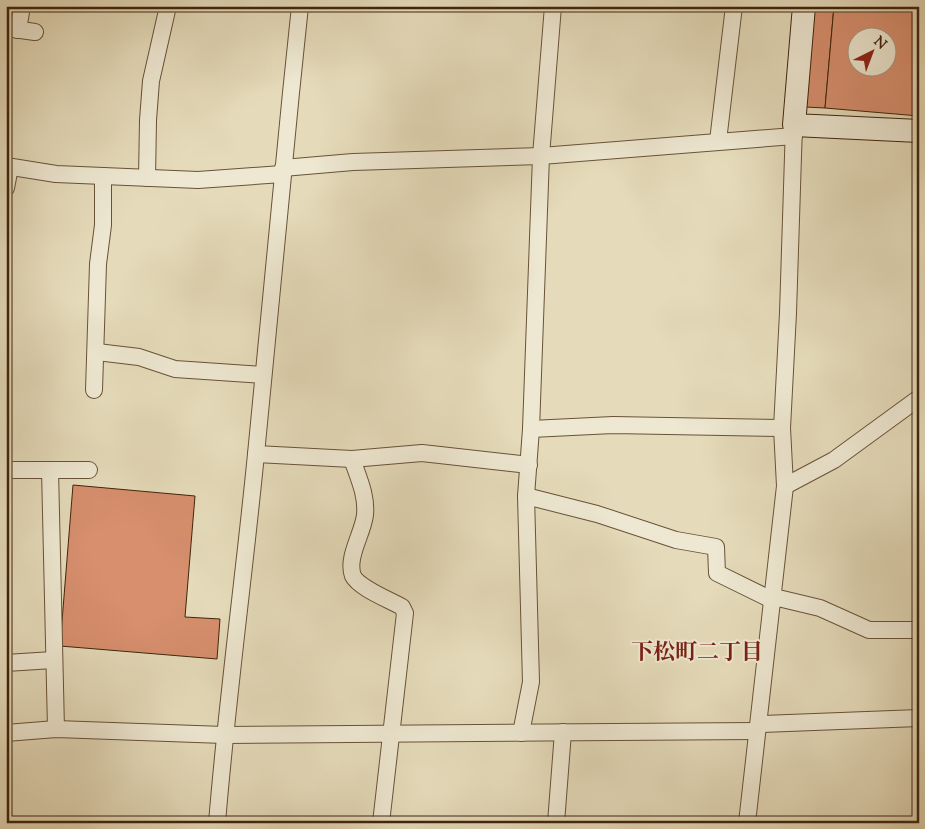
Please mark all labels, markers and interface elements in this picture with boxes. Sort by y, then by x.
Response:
north arrow [848,28,898,78]
text: N [869,33,890,55]
district label: 下松町二丁目 [631,638,763,670]

